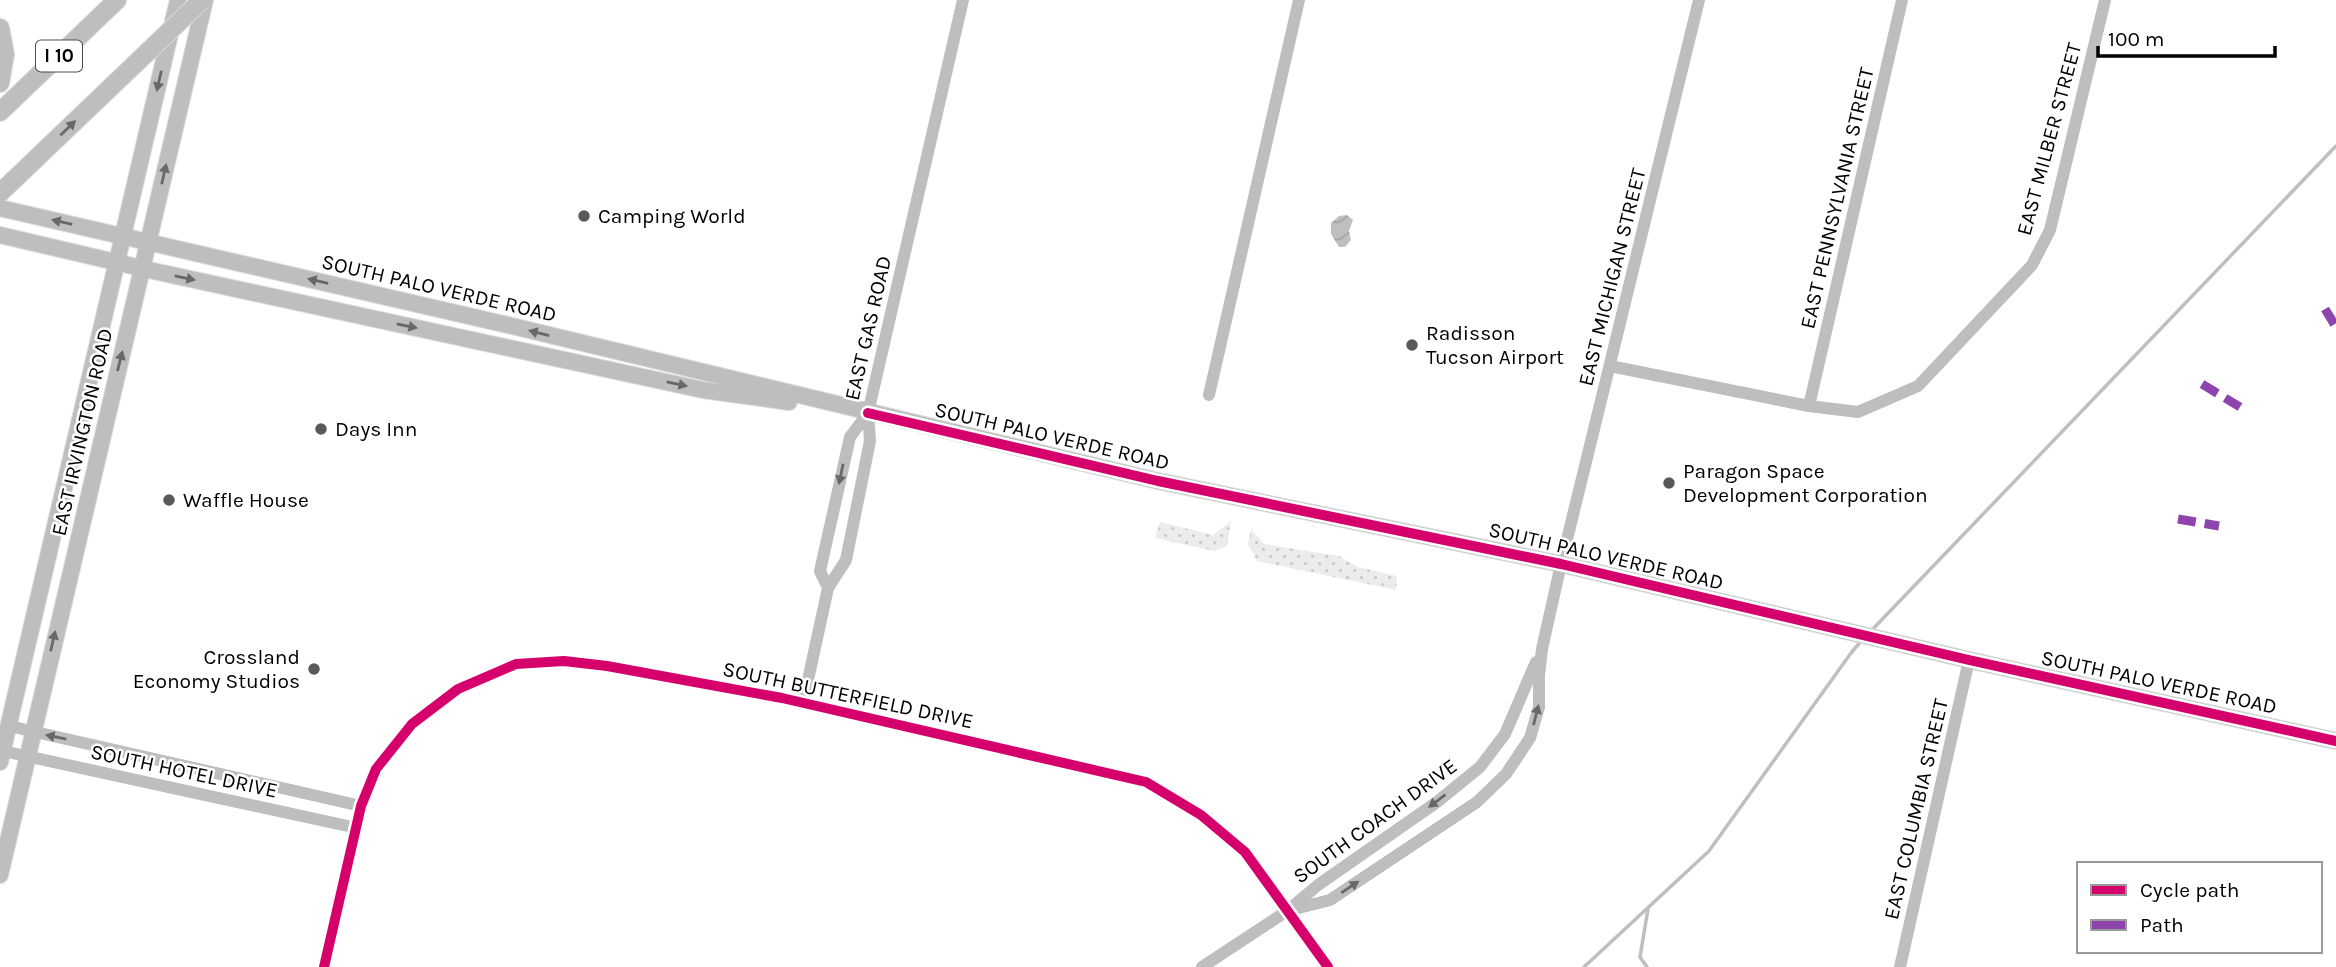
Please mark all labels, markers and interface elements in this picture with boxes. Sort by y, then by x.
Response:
scale bar [2098,14,2275,58]
text: 100 m [2108,27,2165,51]
road number: I 10 [36,40,82,72]
street label: EAST MILBER STREET [2012,40,2086,238]
street label: EAST PENNSYLVANIA STREET [1795,65,1879,331]
one-way arrow [153,70,164,92]
one-way arrow [59,120,76,136]
one-way arrow [159,163,170,185]
street label: EAST MICHIGAN STREET [1573,165,1651,388]
place label: Camping World [598,204,746,228]
marker: Camping World [576,208,592,224]
one-way arrow [51,216,73,227]
street label: SOUTH PALO VERDE ROAD [319,249,559,327]
street label: EAST GAS ROAD [840,253,896,403]
one-way arrow [174,272,196,283]
one-way arrow [307,275,329,286]
one-way arrow [396,320,418,331]
place label: Radisson Tucson Airport [1426,321,1564,369]
street label: EAST IRVINGTON ROAD [46,326,118,538]
one-way arrow [528,327,550,338]
marker: Radisson Tucson Airport [1404,337,1420,353]
one-way arrow [115,349,126,371]
one-way arrow [666,379,688,390]
street label: SOUTH PALO VERDE ROAD [932,397,1172,475]
place label: Days Inn [335,417,417,441]
marker: Days Inn [313,421,329,437]
place label: Paragon Space Development Corporation [1683,459,1928,507]
one-way arrow [836,463,847,485]
marker: Paragon Space Development Corporation [1661,475,1677,491]
place label: Waffle House [183,488,309,512]
marker: Waffle House [161,492,177,508]
street label: SOUTH PALO VERDE ROAD [1486,517,1726,595]
one-way arrow [48,630,59,652]
place label: Crossland Economy Studios [133,645,300,693]
street label: SOUTH PALO VERDE ROAD [2039,645,2279,719]
street label: SOUTH BUTTERFIELD DRIVE [721,657,975,733]
marker: Crossland Economy Studios [306,661,322,677]
street label: EAST COLUMBIA STREET [1879,696,1953,922]
one-way arrow [1531,704,1542,726]
one-way arrow [45,731,67,742]
street label: SOUTH HOTEL DRIVE [88,739,280,803]
street label: SOUTH COACH DRIVE [1289,754,1461,888]
one-way arrow [1428,794,1447,808]
legend [2077,862,2322,953]
text: Cycle path [2140,878,2240,902]
one-way arrow [1340,880,1360,893]
text: Path [2140,913,2184,937]

